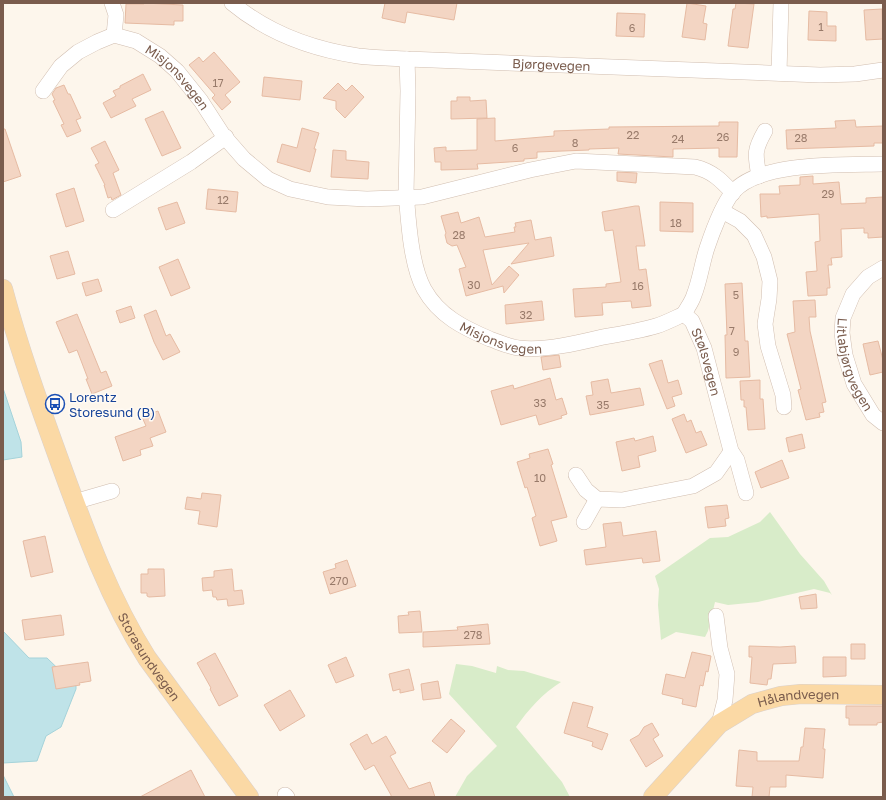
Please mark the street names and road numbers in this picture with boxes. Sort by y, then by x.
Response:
street label: Misjonsvegen [142,41,213,113]
street label: Bjørgevegen [512,55,591,74]
street label: Litlabjørgvegen [834,317,877,414]
street label: Misjonsvegen [457,318,542,357]
street label: Stølsvegen [688,325,724,397]
street label: Storasundvegen [115,610,184,704]
street label: Hålandvegen [755,686,839,710]

